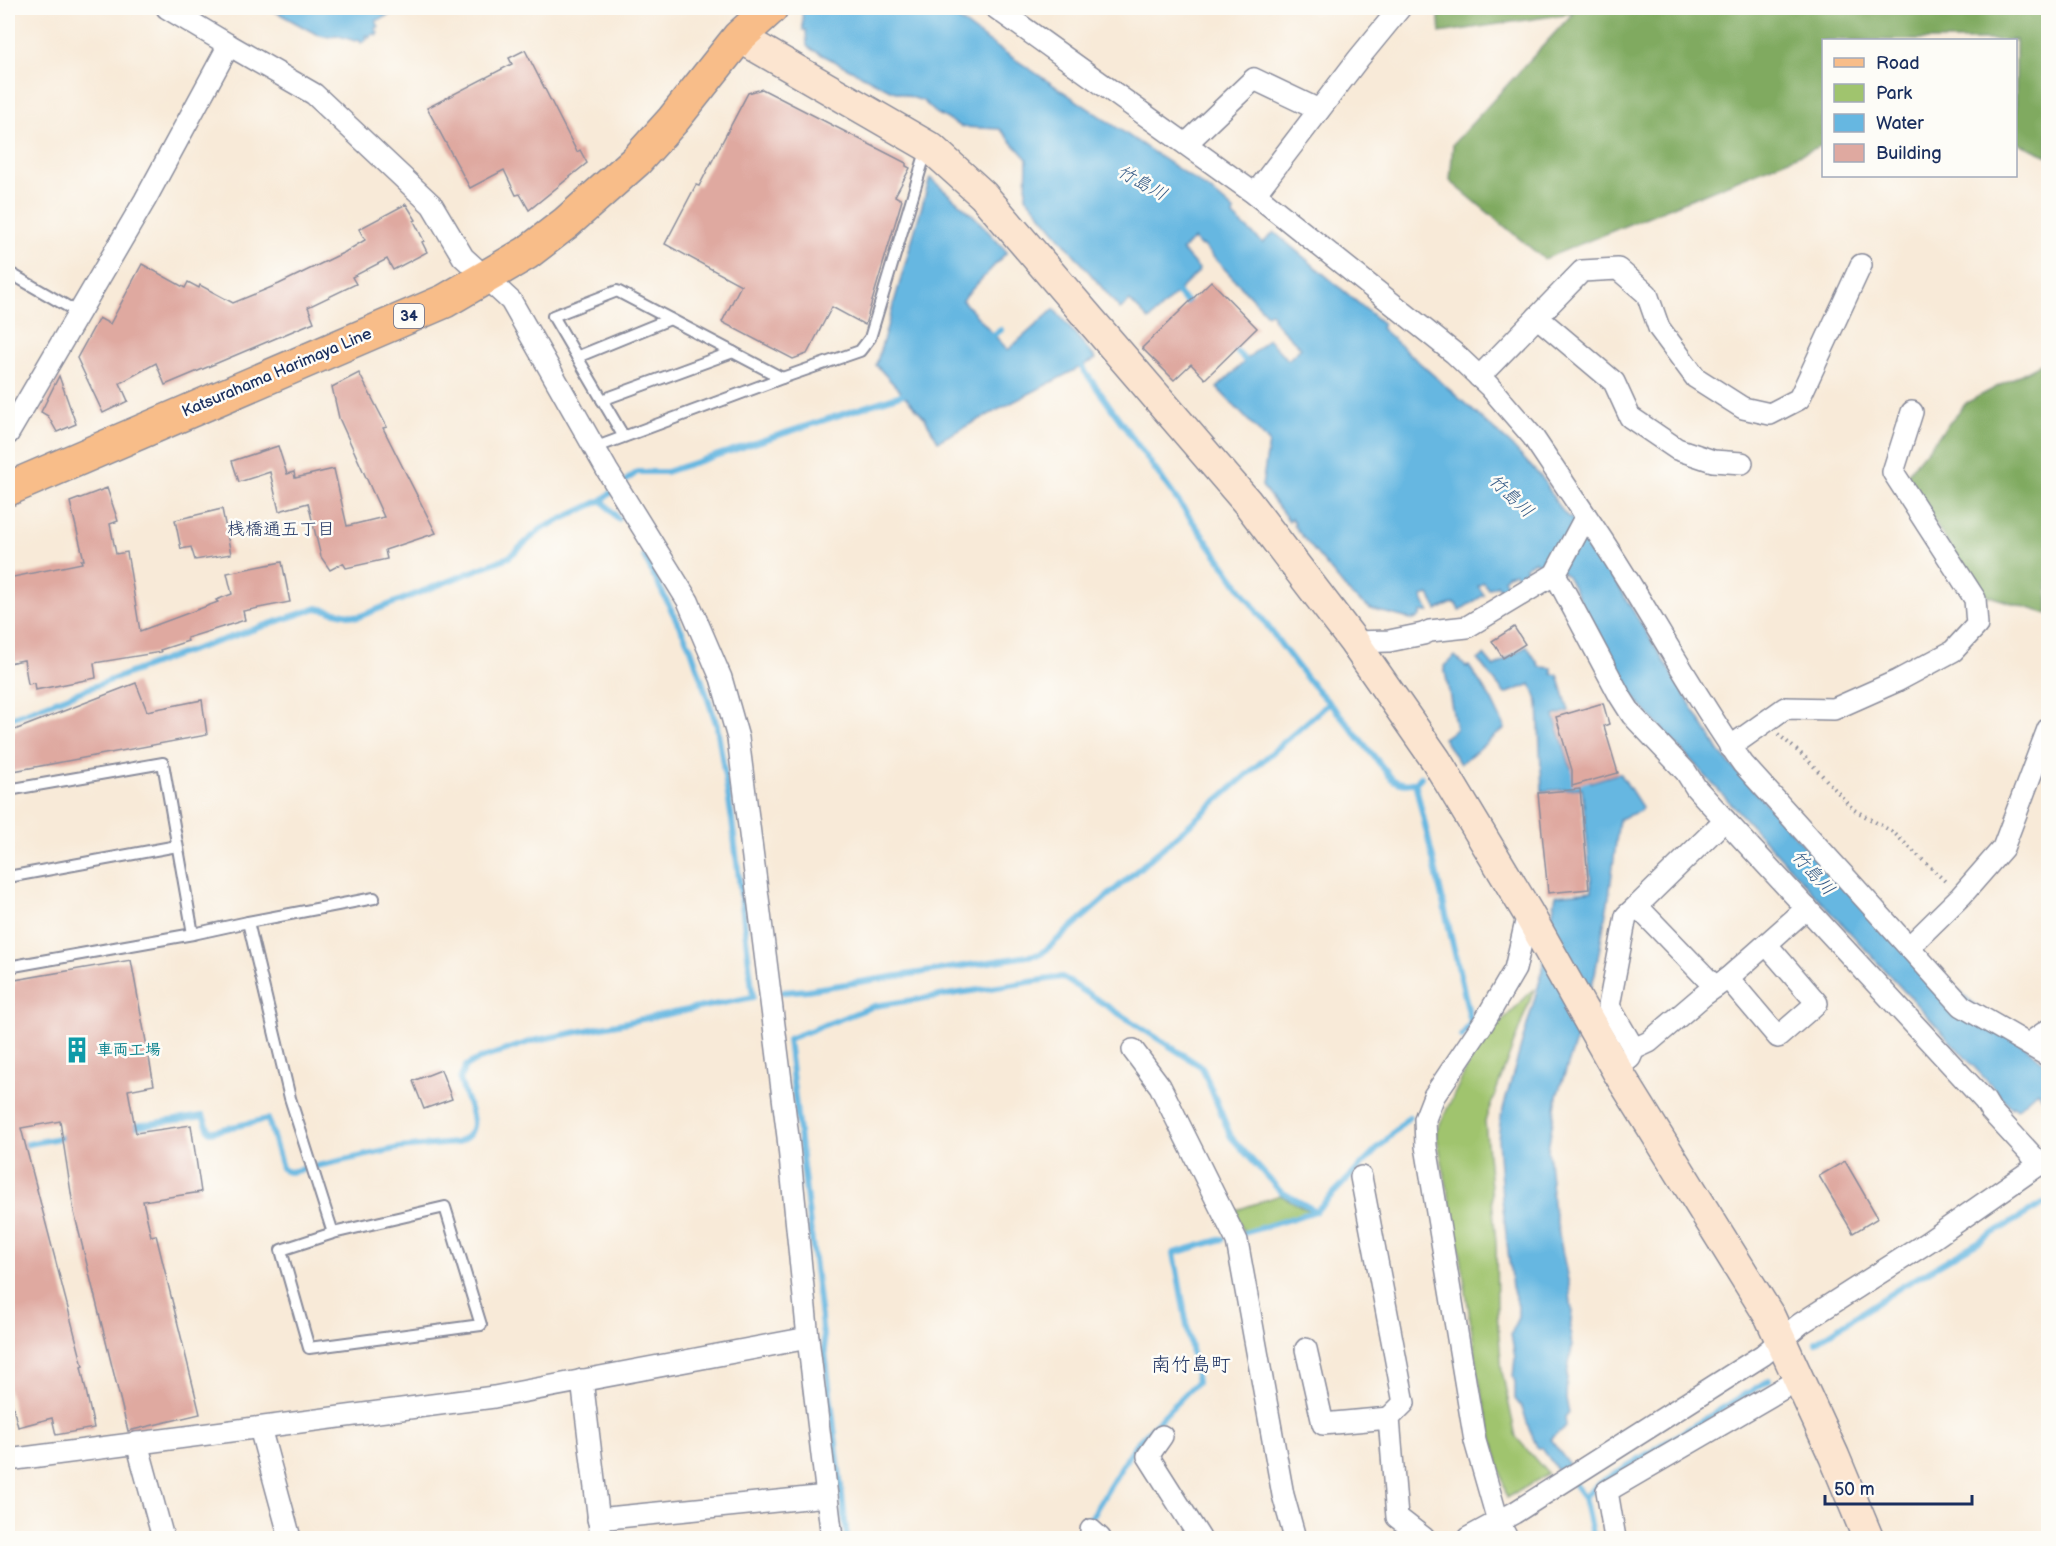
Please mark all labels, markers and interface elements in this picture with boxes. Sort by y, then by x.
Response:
legend [1822,39,2017,177]
text: Road [1876,53,1920,74]
text: Park [1876,83,1912,104]
text: Water [1876,113,1924,134]
text: Building [1876,143,1942,164]
water label: 竹島川 [1113,161,1171,205]
road number: 34 [394,304,424,328]
street label: Katsurahama Harimaya Line [179,324,375,422]
water label: 竹島川 [1484,470,1538,522]
district label: 桟橋通五丁目 [227,519,335,540]
water label: 竹島川 [1787,846,1839,900]
building icon: 車両工場 [62,1035,92,1065]
place label: 車両工場 [97,1041,161,1060]
district label: 南竹島町 [1151,1353,1231,1377]
scale bar [1825,1468,1972,1506]
text: 50 m [1834,1479,1875,1500]

